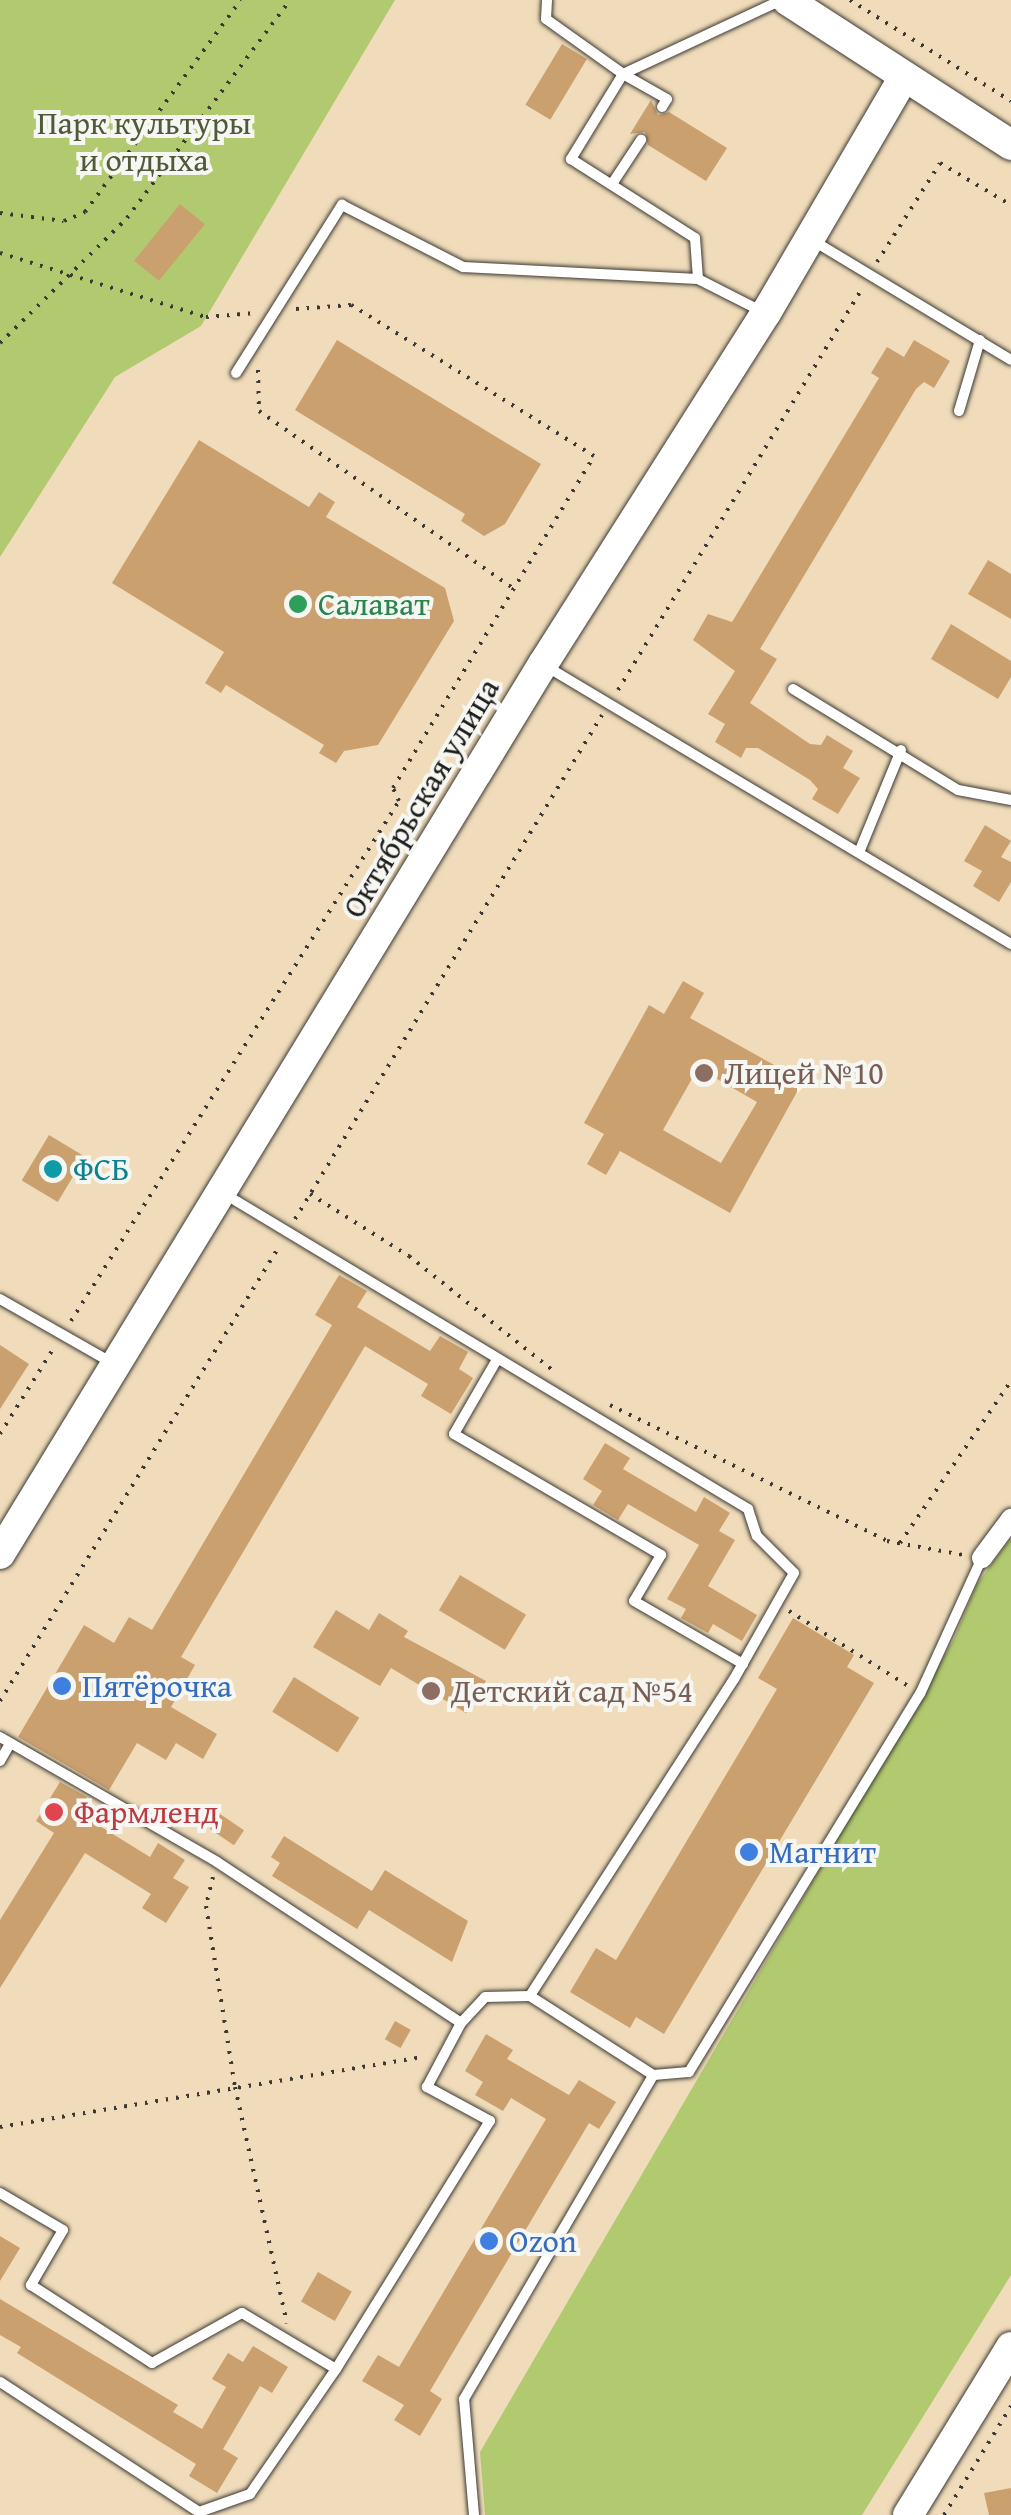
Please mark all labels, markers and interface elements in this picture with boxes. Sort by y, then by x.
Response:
park label: Парк культуры и отдыха [37,105,251,180]
place label: Салават [318,585,430,623]
marker: Салават [287,593,309,615]
street label: Октябрьская улица [334,671,508,925]
place label: Лицей №10 [724,1054,884,1092]
marker: Лицей №10 [693,1062,715,1084]
place label: ФСБ [73,1150,129,1188]
marker: ФСБ [42,1158,64,1180]
place label: Пятёрочка [82,1667,232,1705]
place label: Детский сад №54 [451,1672,693,1710]
marker: Пятёрочка [51,1675,73,1697]
marker: Детский сад №54 [420,1680,442,1702]
place label: Фармленд [74,1793,219,1831]
marker: Фармленд [43,1801,65,1823]
place label: Магнит [769,1833,876,1871]
marker: Магнит [738,1841,760,1863]
place label: Ozon [509,2222,577,2260]
marker: Ozon [478,2230,500,2252]

